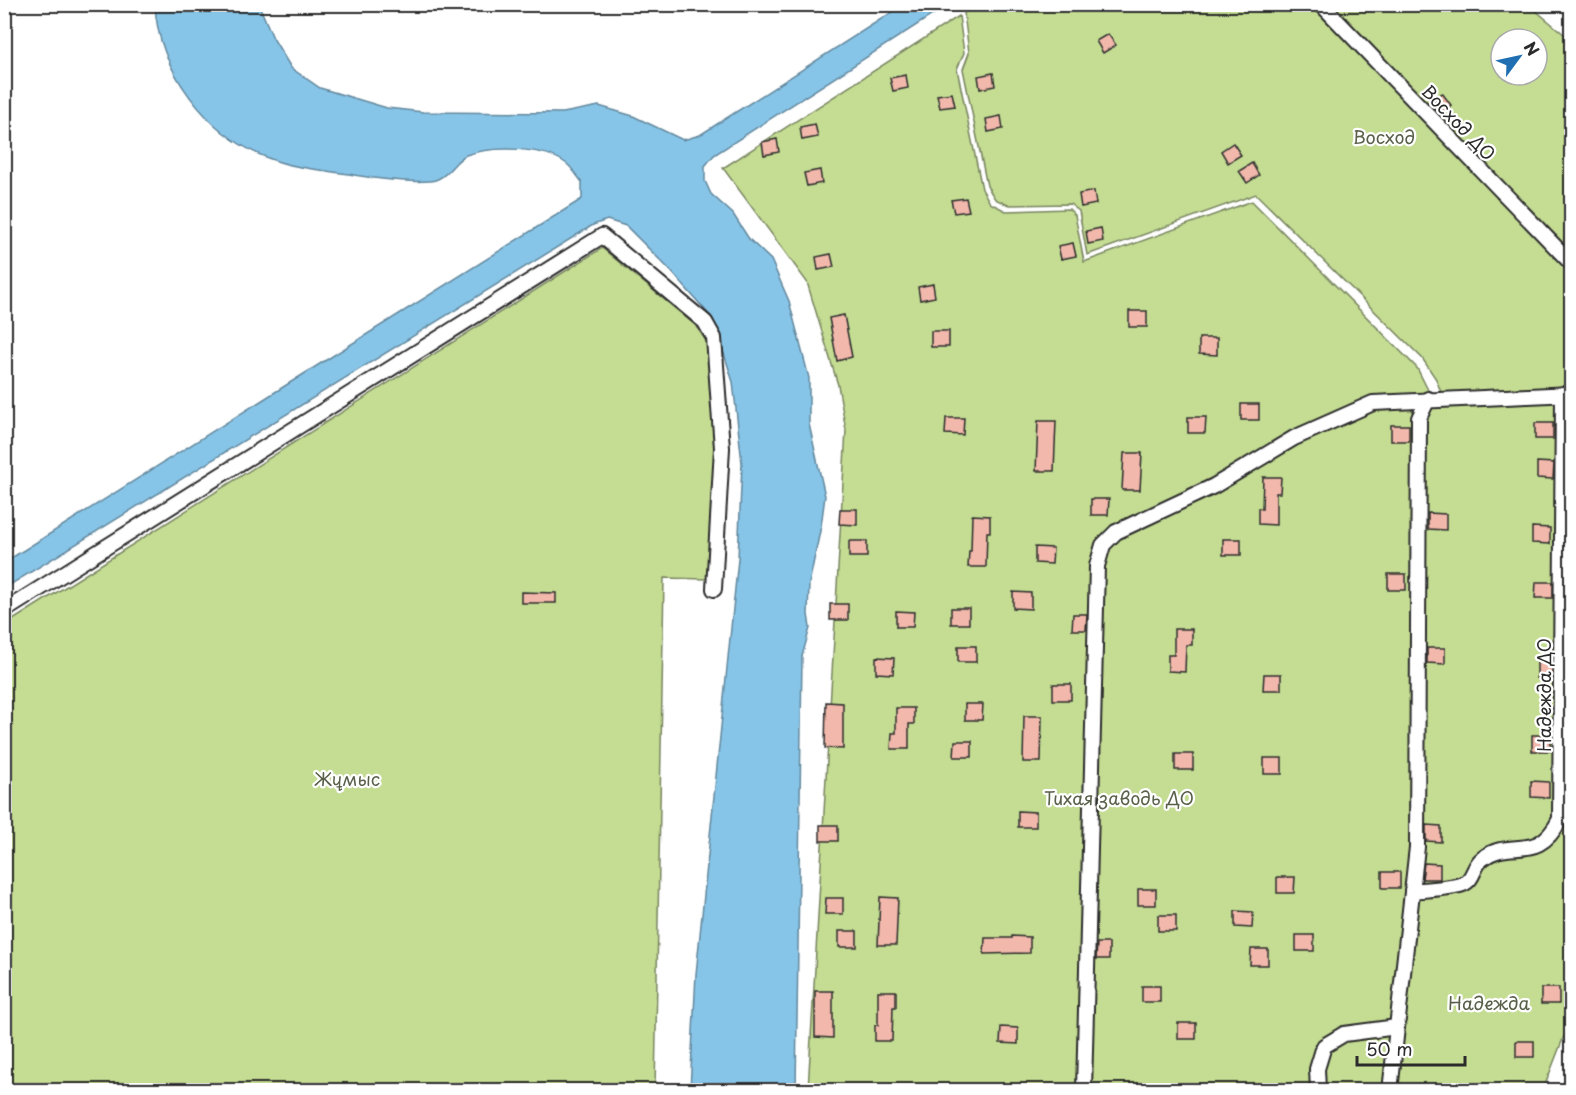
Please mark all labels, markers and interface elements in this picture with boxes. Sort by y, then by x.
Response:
north arrow [1489,27,1549,87]
text: N [1519,36,1546,60]
street label: Восход ДО [1416,78,1502,166]
park label: Восход [1353,123,1415,150]
street label: Надежда ДО [1530,638,1557,752]
park label: Жұмыс [314,765,380,792]
park label: Тихая заводь ДО [1044,784,1194,811]
park label: Надежда [1448,989,1531,1016]
scale bar [1357,1029,1465,1067]
text: 50 m [1366,1035,1413,1062]

